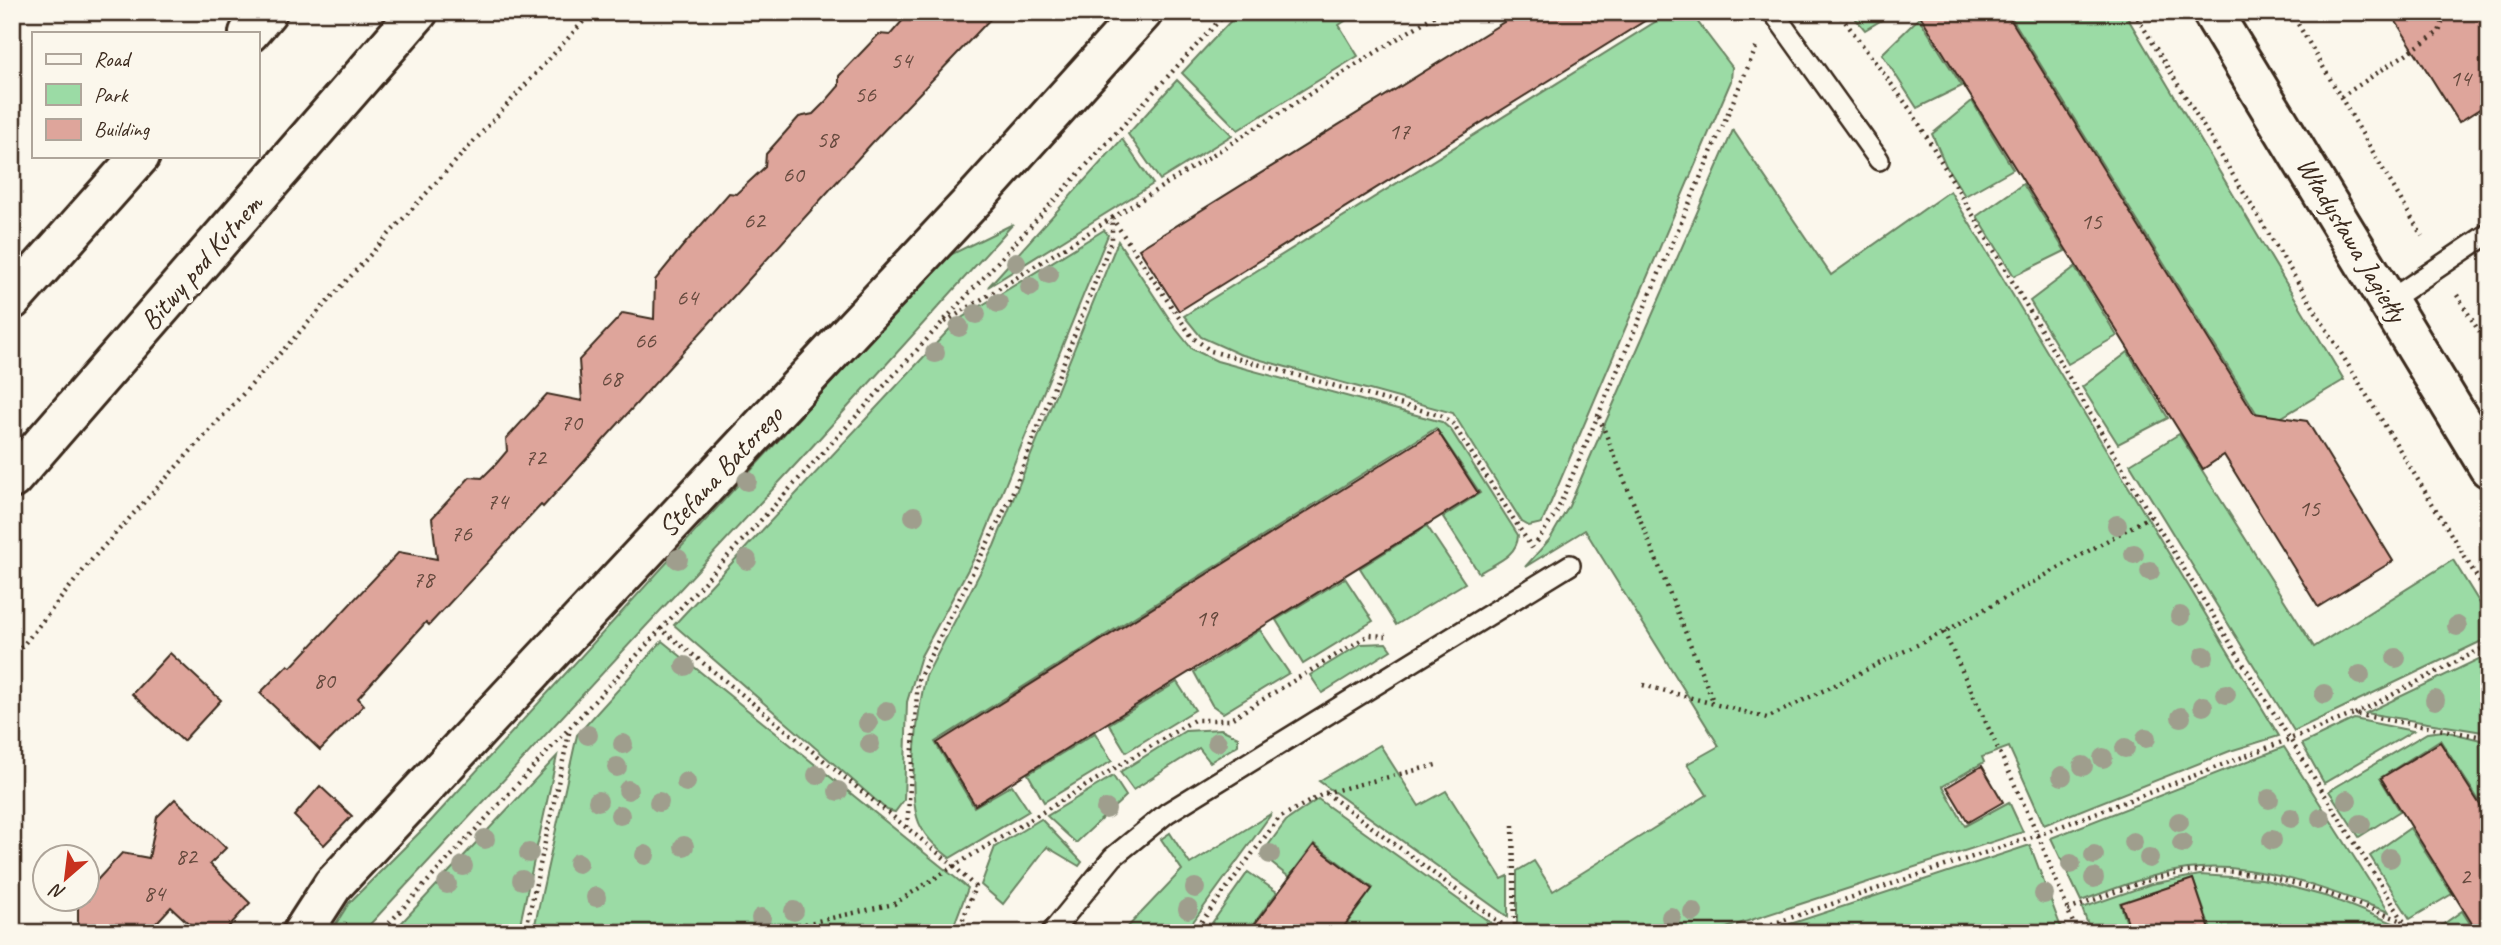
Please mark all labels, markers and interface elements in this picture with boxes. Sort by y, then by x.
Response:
legend [32,32,259,158]
house number: 54 [890,45,914,75]
text: Road [94,46,133,72]
house number: 14 [2449,63,2473,93]
house number: 56 [854,79,877,109]
text: Park [94,82,129,108]
text: Building [94,116,151,142]
house number: 17 [1388,116,1411,146]
house number: 58 [816,124,840,154]
street label: Władysława Jagiełły [2289,150,2416,330]
house number: 60 [782,159,806,189]
street label: Bitwy pod Kutnem [132,185,271,337]
house number: 62 [743,205,767,235]
house number: 15 [2080,206,2103,236]
house number: 64 [676,282,700,312]
house number: 66 [634,325,657,355]
house number: 68 [600,363,624,393]
street label: Stefana Batorego [650,396,791,544]
house number: 70 [560,407,584,437]
house number: 72 [524,442,548,472]
house number: 74 [486,486,510,516]
house number: 15 [2298,493,2321,523]
house number: 76 [450,518,473,548]
house number: 78 [412,564,436,594]
house number: 19 [1195,603,1219,633]
house number: 80 [313,665,337,695]
house number: 82 [175,841,199,871]
north arrow [32,844,102,914]
house number: 2 [2460,861,2473,891]
text: N [45,877,69,905]
house number: 84 [143,878,167,908]

